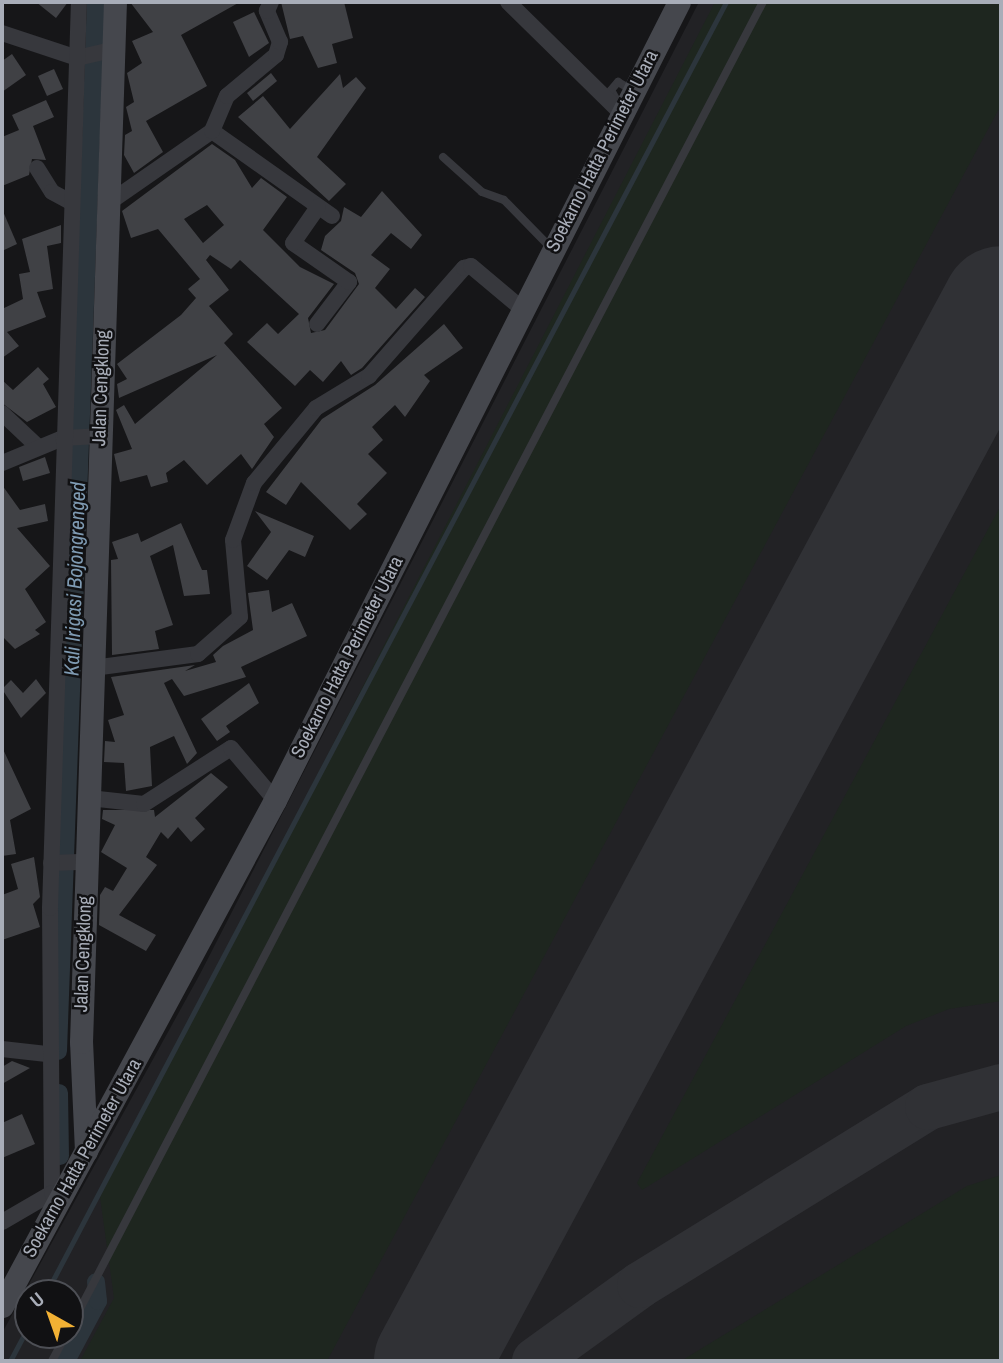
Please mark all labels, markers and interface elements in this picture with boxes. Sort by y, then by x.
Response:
street label: Soekarno Hatta Perimeter Utara [541,46,663,256]
street label: Jalan Cengklong [88,330,114,446]
water label: Kali Irigasi Bojongrenged [59,481,91,677]
street label: Soekarno Hatta Perimeter Utara [286,552,408,762]
street label: Jalan Cengklong [70,896,96,1012]
street label: Soekarno Hatta Perimeter Utara [18,1055,146,1261]
north arrow [14,1279,84,1349]
text: U [24,1286,49,1313]

